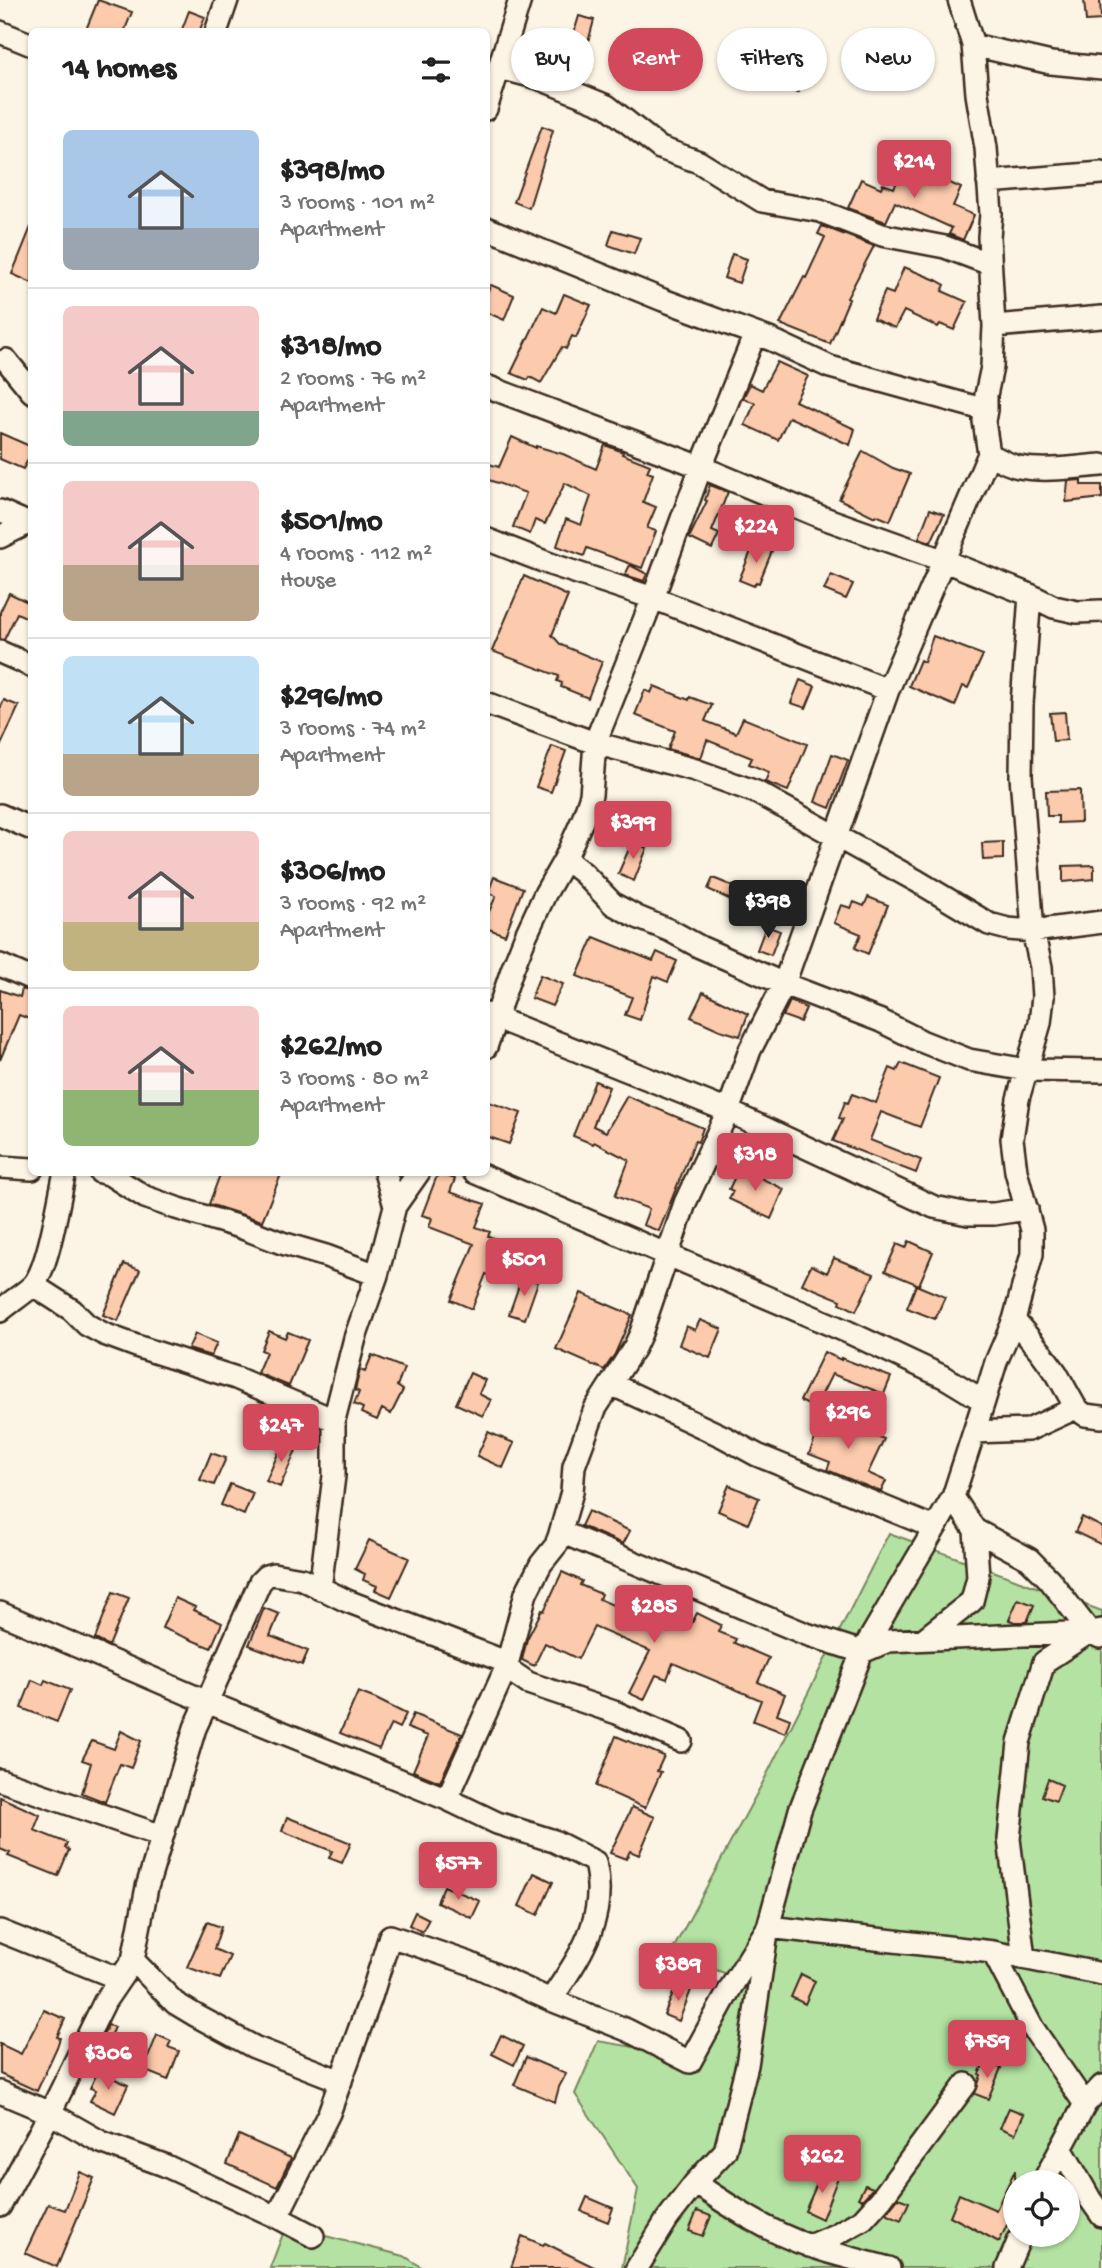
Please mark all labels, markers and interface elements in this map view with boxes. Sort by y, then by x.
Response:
chip: Buy [511,28,594,91]
chip: Rent [608,28,703,91]
chip: Filters [717,28,827,91]
chip: New [841,28,935,91]
icon: filters [417,51,455,89]
text: 14 homes [63,53,176,88]
pin: $214 [873,140,955,200]
text: $214 [893,149,935,176]
text: $398/mo [280,155,385,190]
icon: home [119,158,203,242]
text: 3 rooms · 101 m² [280,190,435,217]
text: Apartment [280,217,384,244]
text: $318/mo [280,331,382,366]
icon: home [119,334,203,418]
text: 2 rooms · 76 m² [280,366,426,393]
text: Apartment [280,393,384,420]
pin: $224 [715,505,797,565]
text: $501/mo [280,506,382,541]
icon: home [119,509,203,593]
text: $224 [734,514,778,541]
text: 4 rooms · 112 m² [280,541,432,568]
text: House [280,568,336,595]
text: $296/mo [280,681,383,716]
icon: home [119,684,203,768]
text: 3 rooms · 74 m² [280,716,426,743]
text: Apartment [280,743,384,770]
pin: $399 [592,802,674,861]
text: $399 [610,810,656,837]
text: $306/mo [280,856,385,891]
icon: home [119,859,203,943]
pin: $398 [727,880,809,940]
text: $398 [745,889,791,916]
text: 3 rooms · 92 m² [280,891,426,918]
text: Apartment [280,918,384,945]
text: $262/mo [280,1031,382,1066]
icon: home [119,1034,203,1118]
text: 3 rooms · 80 m² [280,1066,429,1093]
text: Apartment [280,1093,384,1120]
pin: $318 [714,1134,796,1193]
text: $318 [733,1142,777,1169]
pin: $501 [483,1238,565,1298]
text: $501 [502,1247,546,1274]
pin: $296 [807,1392,889,1451]
text: $296 [826,1400,870,1427]
pin: $247 [240,1404,322,1464]
text: $247 [259,1413,303,1440]
pin: $285 [613,1586,695,1645]
text: $285 [631,1594,677,1621]
pin: $577 [417,1842,499,1902]
text: $577 [435,1851,481,1878]
pin: $389 [637,1944,719,2003]
text: $389 [655,1952,701,1979]
pin: $759 [946,2021,1028,2080]
text: $759 [964,2029,1010,2056]
pin: $306 [67,2032,149,2092]
text: $306 [85,2041,132,2068]
pin: $262 [781,2136,863,2195]
text: $262 [800,2144,844,2171]
map controls [1003,2170,1080,2247]
button: locate [1003,2170,1080,2247]

